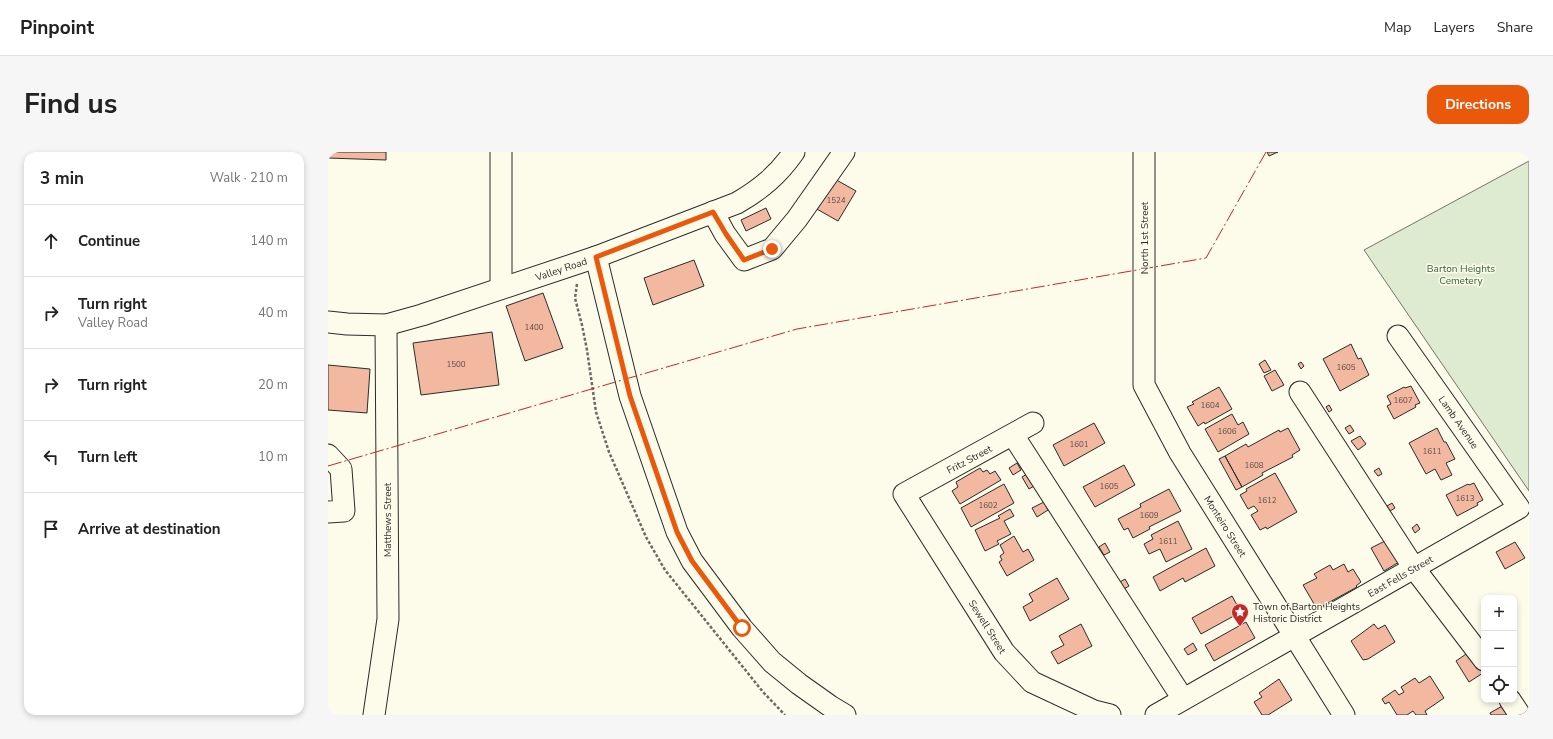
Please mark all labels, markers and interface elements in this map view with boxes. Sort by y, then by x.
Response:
text: Pinpoint [20,15,94,41]
text: Map [1384,18,1411,37]
text: Layers [1433,18,1475,37]
text: Share [1497,18,1533,37]
text: Find us [24,85,118,123]
button: Directions [1427,85,1529,124]
text: 3 min [40,167,84,190]
text: Walk · 210 m [210,169,288,187]
house number: 1524 [826,195,846,206]
street label: North 1st Street [1138,201,1152,274]
icon: ahead [40,230,62,252]
text: Continue [78,231,140,251]
text: 140 m [250,232,288,250]
route end [763,240,781,258]
street label: Valley Road [533,254,589,285]
park label: Barton Heights Cemetery [1427,262,1495,288]
text: Turn right [78,294,147,314]
icon: right [40,302,62,324]
text: 40 m [258,304,288,322]
text: Valley Road [78,314,148,332]
house number: 1400 [524,322,544,333]
house number: 1500 [446,359,466,370]
house number: 1605 [1336,362,1356,373]
icon: right [40,374,62,396]
text: Turn right [78,375,147,395]
text: 20 m [258,376,288,394]
street label: Lamb Avenue [1435,393,1482,452]
house number: 1607 [1393,395,1413,406]
house number: 1604 [1200,400,1220,411]
house number: 1606 [1217,426,1237,437]
house number: 1601 [1069,439,1089,450]
street label: Fritz Street [944,442,995,478]
icon: left [40,446,62,468]
house number: 1611 [1422,446,1442,457]
text: Turn left [78,447,137,467]
text: 10 m [258,448,288,466]
house number: 1608 [1244,460,1264,471]
house number: 1605 [1099,481,1119,492]
street label: Matthews Street [381,482,395,557]
street label: Monteiro Street [1200,493,1250,560]
house number: 1613 [1455,493,1475,504]
house number: 1612 [1257,495,1277,506]
house number: 1602 [978,500,998,511]
house number: 1609 [1139,510,1159,521]
icon: arrive [40,518,62,540]
text: Arrive at destination [78,519,221,539]
house number: 1611 [1158,536,1178,547]
street label: East Fells Street [1365,552,1436,601]
map controls [1481,595,1517,703]
button: + [1481,595,1517,631]
street label: Sewell Street [965,597,1009,657]
place label: Town of Barton Heights Historic District [1253,600,1360,626]
place icon: Town of Barton Heights Historic District [1230,602,1250,627]
route start [733,619,751,637]
button: − [1481,631,1517,667]
button: locate [1481,667,1517,703]

